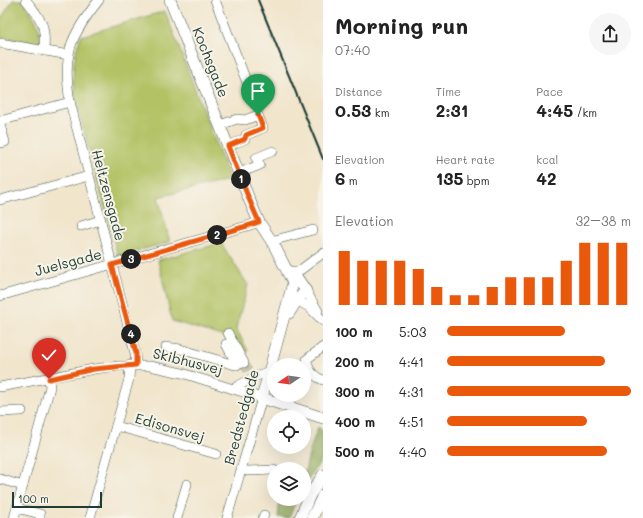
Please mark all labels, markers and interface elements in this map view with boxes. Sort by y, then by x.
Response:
text: Morning run [335,11,468,40]
button: share [589,13,631,55]
street label: Kochsgade [188,24,234,100]
text: 07:40 [335,41,370,58]
pin [241,74,275,115]
icon: arrive [247,80,269,102]
text: Distance [335,84,382,99]
text: Time [436,84,461,99]
text: Pace [536,84,563,99]
text: 0.53 [335,99,371,121]
text: 2:31 [436,99,468,121]
text: 4:45 [536,99,573,121]
text: km [371,105,389,120]
text: /km [573,105,597,120]
street label: Heltzensgade [88,147,130,243]
text: Elevation [335,152,384,167]
text: Heart rate [436,152,495,167]
text: kcal [536,152,558,167]
text: 6 [335,167,345,189]
text: 135 [436,167,463,189]
text: 42 [536,167,557,189]
pin: 1 [231,169,251,189]
text: 1 [239,171,243,186]
text: m [345,173,358,188]
text: bpm [463,173,489,188]
text: Elevation [335,212,393,229]
text: 32–38 m [575,212,631,229]
pin: 2 [207,225,227,245]
text: 2 [214,227,220,242]
street label: Juelsgade [32,244,104,280]
pin: 3 [121,249,141,269]
text: 3 [128,251,134,266]
text: 100 m [335,323,372,340]
text: 5:03 [399,323,426,340]
pin: 4 [121,324,141,344]
text: 4 [128,326,134,341]
pin [32,338,66,379]
street label: Skibhusvej [151,343,225,379]
icon: check [38,344,60,366]
text: 200 m [335,353,374,370]
text: 4:41 [399,353,424,370]
north arrow [267,358,311,402]
map controls [267,358,311,506]
street label: Bredstedgade [219,367,263,467]
text: 300 m [335,383,375,400]
text: 4:31 [399,383,424,400]
street label: Edisonsvej [133,408,207,446]
button: locate [267,410,311,454]
text: 400 m [335,413,375,430]
text: 4:51 [399,413,424,430]
text: 500 m [335,443,374,460]
text: 4:40 [399,443,426,460]
button: layers [267,462,311,506]
scale bar [12,490,102,509]
text: 100 m [18,491,49,506]

